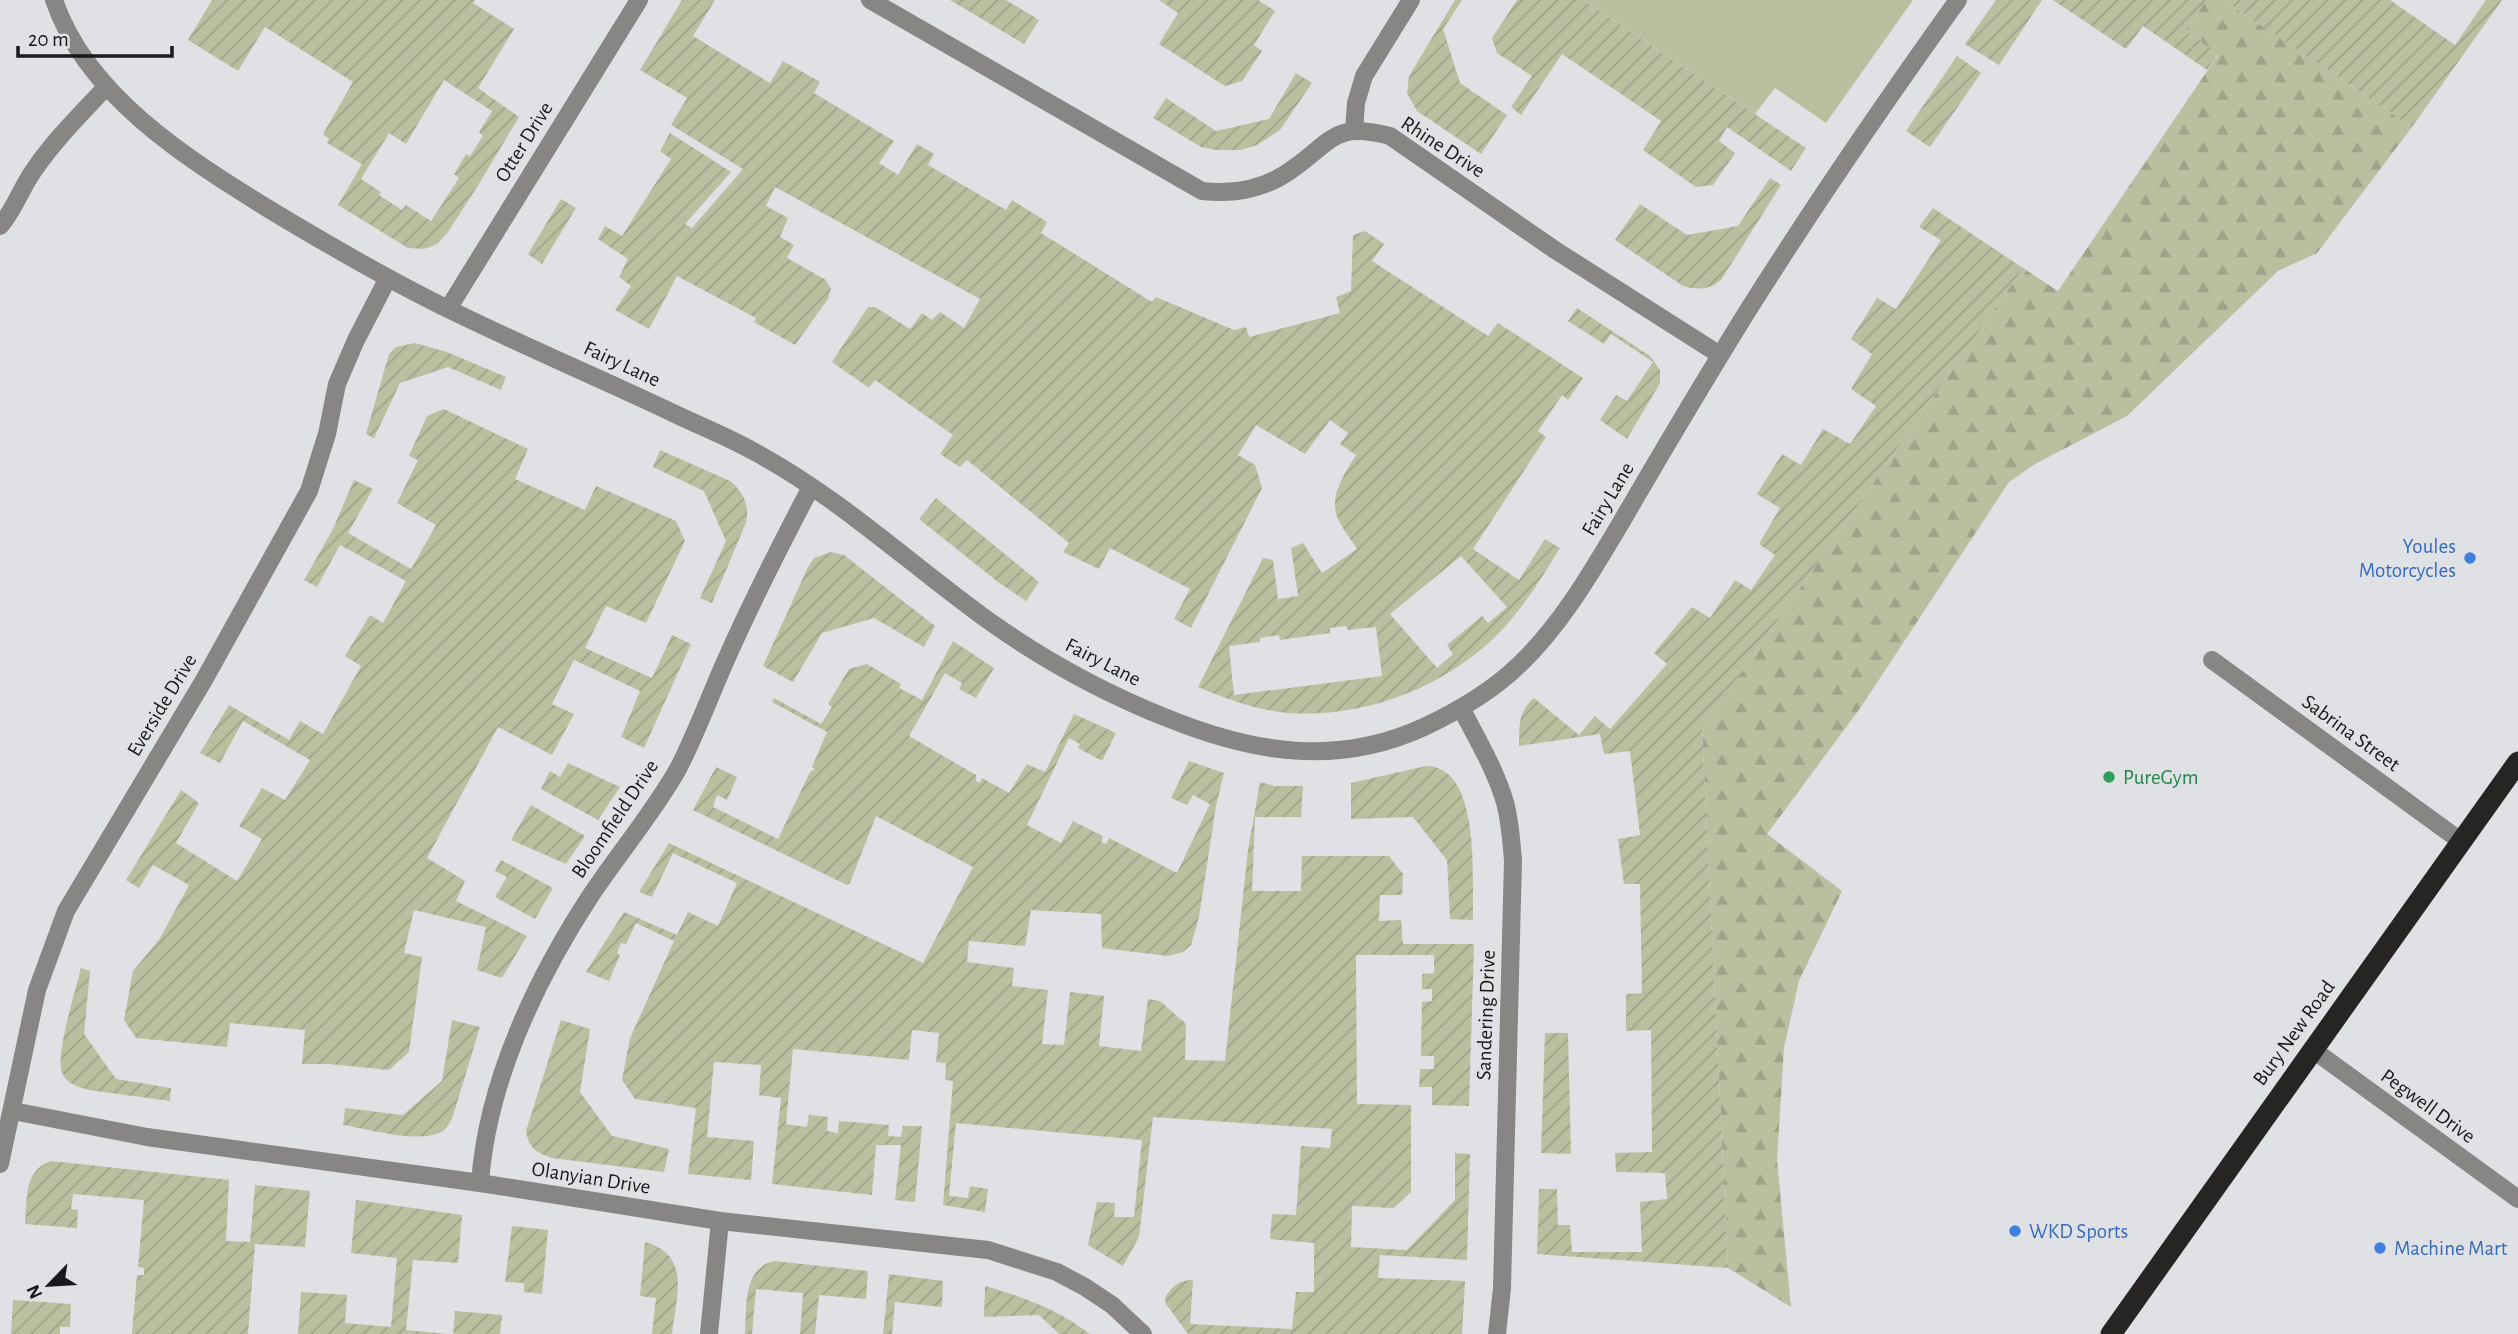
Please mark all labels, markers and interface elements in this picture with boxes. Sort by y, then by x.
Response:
scale bar [18,14,172,58]
text: 20 m [28,29,69,50]
street label: Otter Drive [491,98,557,186]
street label: Rhine Drive [1397,112,1489,182]
street label: Fairy Lane [581,337,663,391]
street label: Fairy Lane [1578,459,1638,539]
place label: Youles Motorcycles [2359,536,2456,581]
marker: Youles Motorcycles [2462,550,2478,566]
street label: Fairy Lane [1062,634,1144,690]
street label: Everside Drive [123,650,201,760]
street label: Sabrina Street [2298,691,2404,775]
street label: Bloomfield Drive [568,756,662,882]
place label: PureGym [2123,767,2199,788]
marker: PureGym [2101,769,2117,785]
street label: Sandering Drive [1473,949,1499,1081]
street label: Bury New Road [2249,976,2339,1089]
street label: Pegwell Drive [2377,1065,2479,1147]
street label: Olanyian Drive [530,1158,652,1198]
place label: WKD Sports [2029,1221,2128,1242]
marker: WKD Sports [2007,1223,2023,1239]
place label: Machine Mart [2394,1238,2508,1259]
marker: Machine Mart [2372,1240,2388,1256]
north arrow [14,1250,84,1320]
text: N [24,1282,46,1302]

